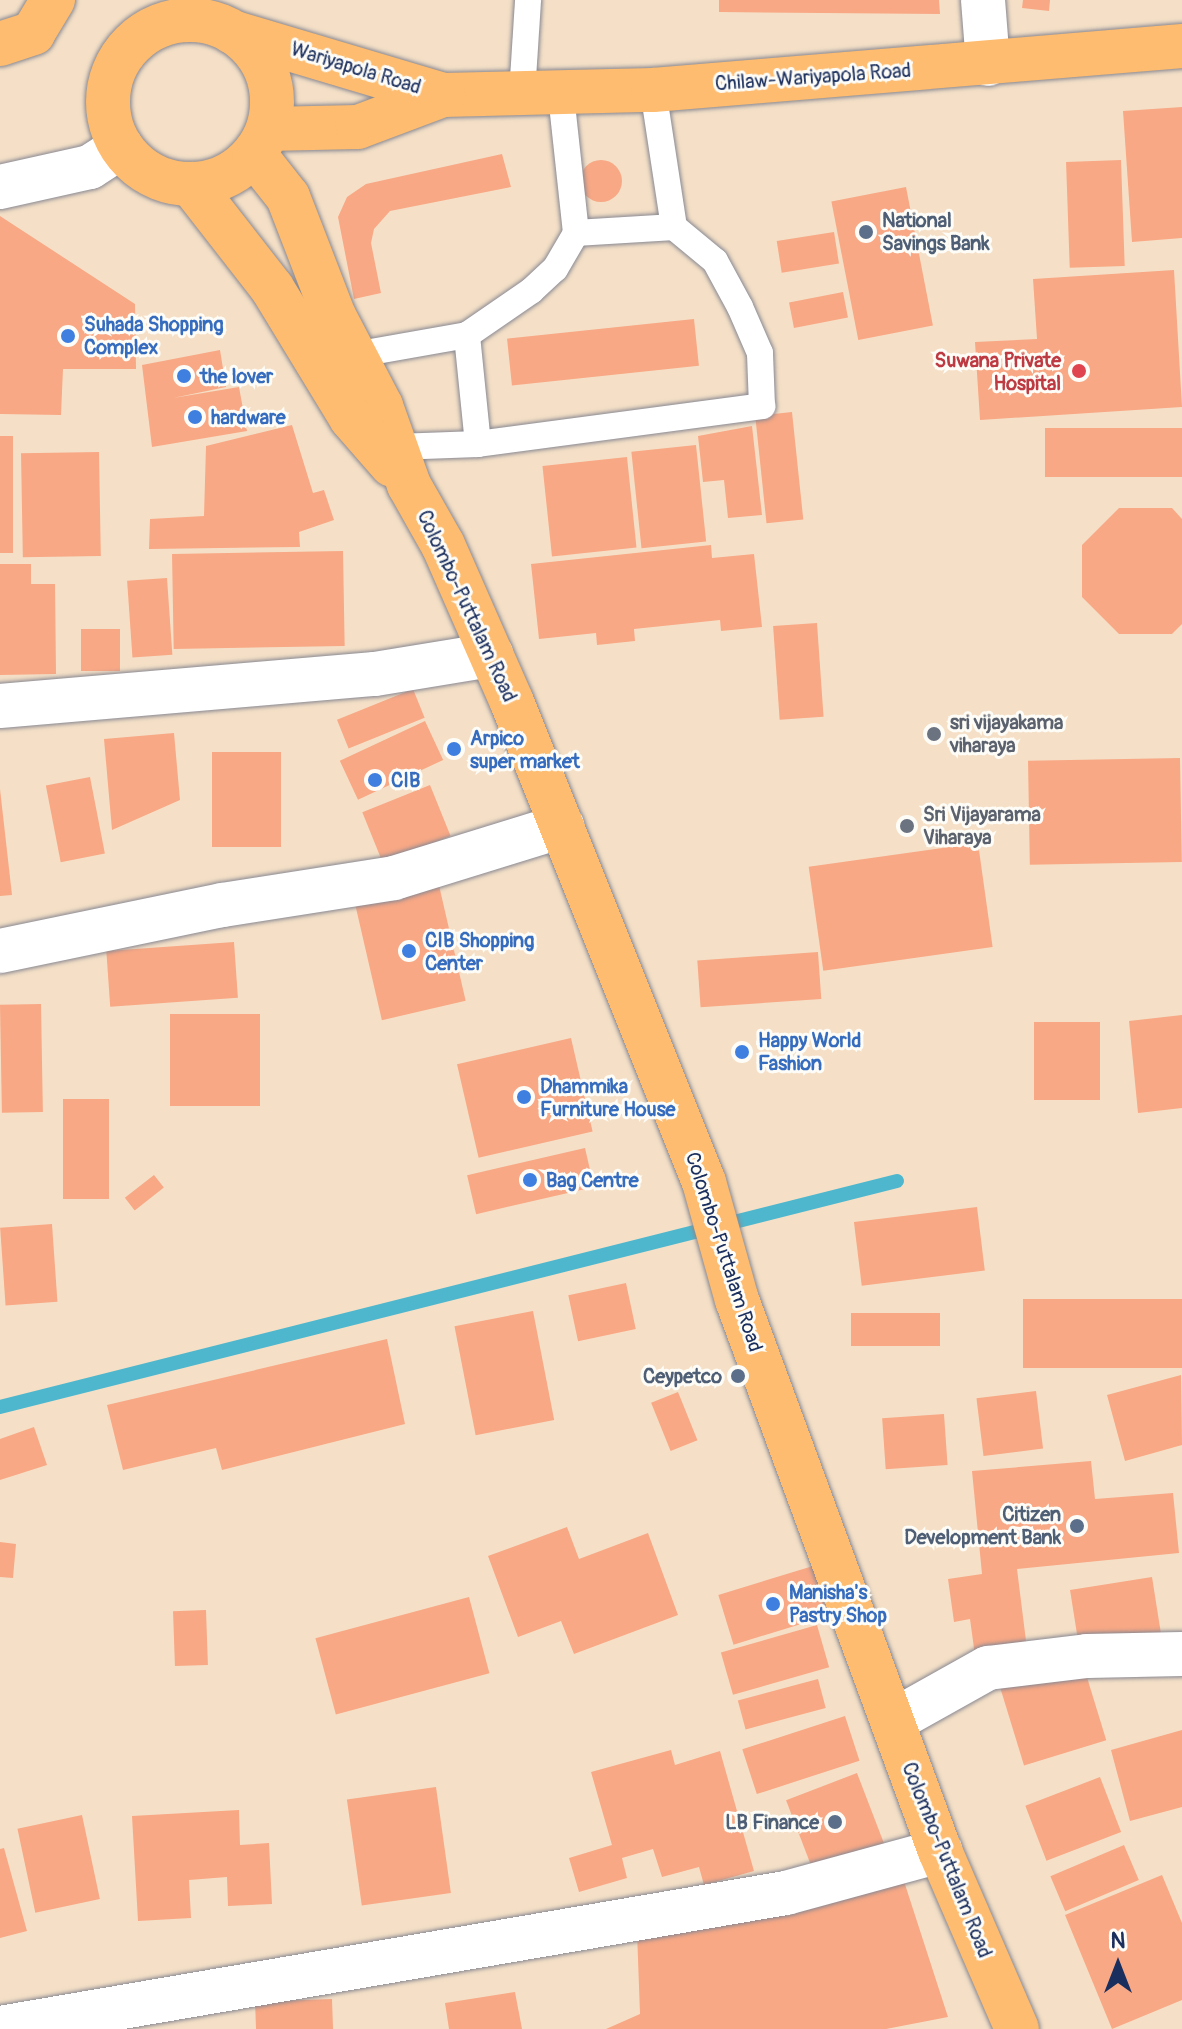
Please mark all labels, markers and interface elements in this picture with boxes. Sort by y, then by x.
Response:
street label: Wariyapola Road [288,37,424,99]
street label: Chilaw-Wariyapola Road [714,58,912,96]
place label: National Savings Bank [882,208,990,255]
marker: National Savings Bank [857,223,875,241]
place label: Suhada Shopping Complex [84,312,223,359]
marker: Suhada Shopping Complex [59,327,77,345]
place label: Suwana Private Hospital [935,348,1061,395]
marker: Suwana Private Hospital [1068,360,1090,382]
place label: the lover [200,364,273,388]
marker: the lover [175,367,193,385]
place label: hardware [211,405,286,429]
marker: hardware [186,408,204,426]
street label: Colombo-Puttalam Road [412,506,522,706]
place label: sri vijayakama viharaya [950,710,1063,757]
marker: sri vijayakama viharaya [925,725,943,743]
place label: Arpico super market [470,726,580,773]
marker: Arpico super market [445,740,463,758]
place label: CIB [391,768,420,792]
marker: CIB [366,771,384,789]
place label: Sri Vijayarama Viharaya [923,802,1041,849]
marker: Sri Vijayarama Viharaya [898,817,916,835]
place label: CIB Shopping Center [425,928,534,975]
marker: CIB Shopping Center [400,942,418,960]
place label: Happy World Fashion [758,1028,861,1075]
marker: Happy World Fashion [733,1043,751,1061]
place label: Dhammika Furniture House [540,1074,675,1121]
marker: Dhammika Furniture House [515,1088,533,1106]
street label: Colombo-Puttalam Road [680,1149,768,1355]
place label: Bag Centre [546,1168,639,1192]
marker: Bag Centre [521,1171,539,1189]
place label: Ceypetco [643,1364,722,1388]
marker: Ceypetco [729,1367,747,1385]
place label: Citizen Development Bank [904,1502,1061,1549]
marker: Citizen Development Bank [1068,1517,1086,1535]
place label: Manisha's Pastry Shop [789,1580,887,1627]
marker: Manisha's Pastry Shop [764,1595,782,1613]
street label: Colombo-Puttalam Road [897,1759,997,1961]
place label: LB Finance [725,1810,819,1834]
marker: LB Finance [826,1813,844,1831]
north arrow [1078,1925,1158,2005]
text: N [1111,1927,1125,1955]

